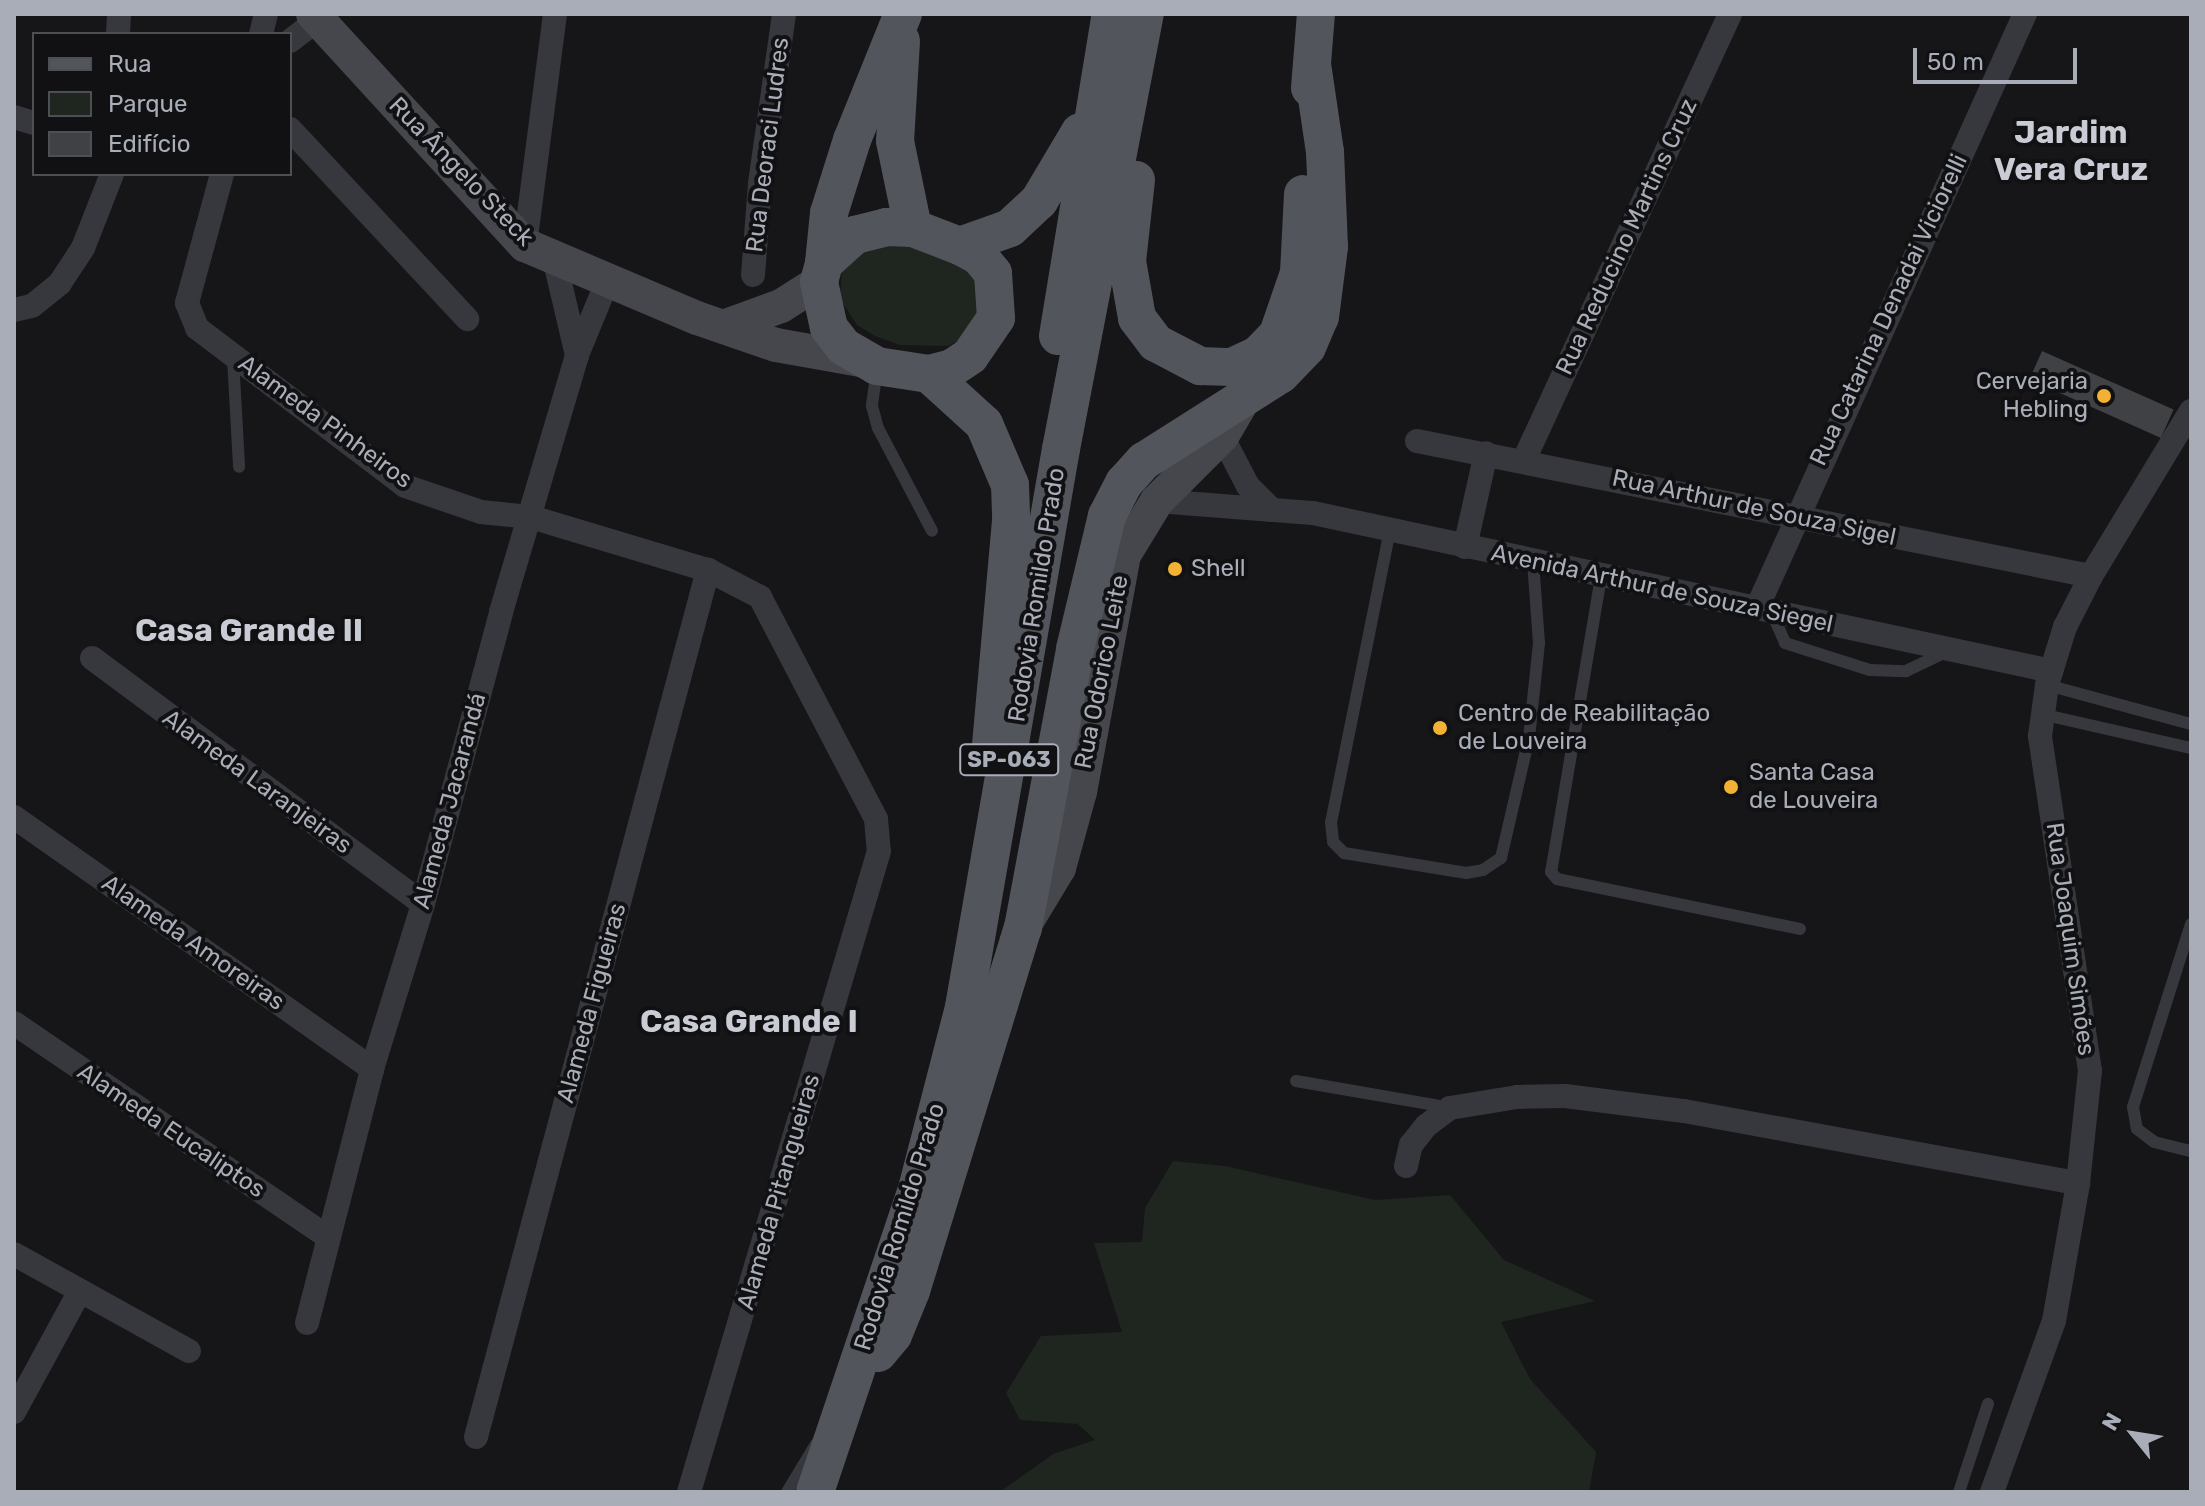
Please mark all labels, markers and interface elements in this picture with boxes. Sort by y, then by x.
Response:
legend [32,32,292,176]
scale bar [1917,32,2081,82]
street label: Rua Deoraci Ludres [741,36,795,254]
text: 50 m [1927,48,1984,76]
text: Rua [108,50,151,78]
text: Parque [108,90,187,118]
street label: Rua Ângelo Steck [382,91,540,253]
street label: Rua Reducino Martins Cruz [1550,94,1704,380]
district label: Jardim Vera Cruz [1994,114,2148,189]
text: Edifício [108,130,191,158]
street label: Rua Catarina Denadai Viciorelli [1804,150,1974,470]
street label: Alameda Pinheiros [232,349,418,495]
place label: Cervejaria Hebling [1976,368,2088,424]
marker: Cervejaria Hebling [2095,387,2113,405]
street label: Rua Arthur de Souza Sigel [1609,464,1899,552]
street label: Rodovia Romildo Prado [1003,466,1071,724]
street label: Avenida Arthur de Souza Siegel [1488,539,1836,639]
place label: Shell [1191,555,1246,583]
marker: Shell [1166,560,1184,578]
street label: Rua Odorico Leite [1069,573,1135,771]
district label: Casa Grande II [135,611,363,649]
street label: Alameda Jacarandá [407,690,493,912]
place label: Centro de Reabilitação de Louveira [1458,700,1710,756]
street label: Alameda Laranjeiras [157,704,357,860]
marker: Centro de Reabilitação de Louveira [1429,717,1451,739]
road number: SP-063 [959,742,1059,778]
place label: Santa Casa de Louveira [1749,759,1878,815]
marker: Santa Casa de Louveira [1720,776,1742,798]
street label: Rua Joaquim Simões [2039,821,2101,1057]
street label: Alameda Amoreiras [96,869,290,1017]
street label: Alameda Figueiras [551,900,633,1106]
district label: Casa Grande I [640,1002,858,1040]
street label: Alameda Eucaliptos [72,1058,270,1204]
street label: Alameda Pitangueiras [732,1071,826,1313]
street label: Rodovia Romildo Prado [849,1100,951,1354]
north arrow [2093,1394,2173,1474]
text: N [2096,1408,2127,1435]

